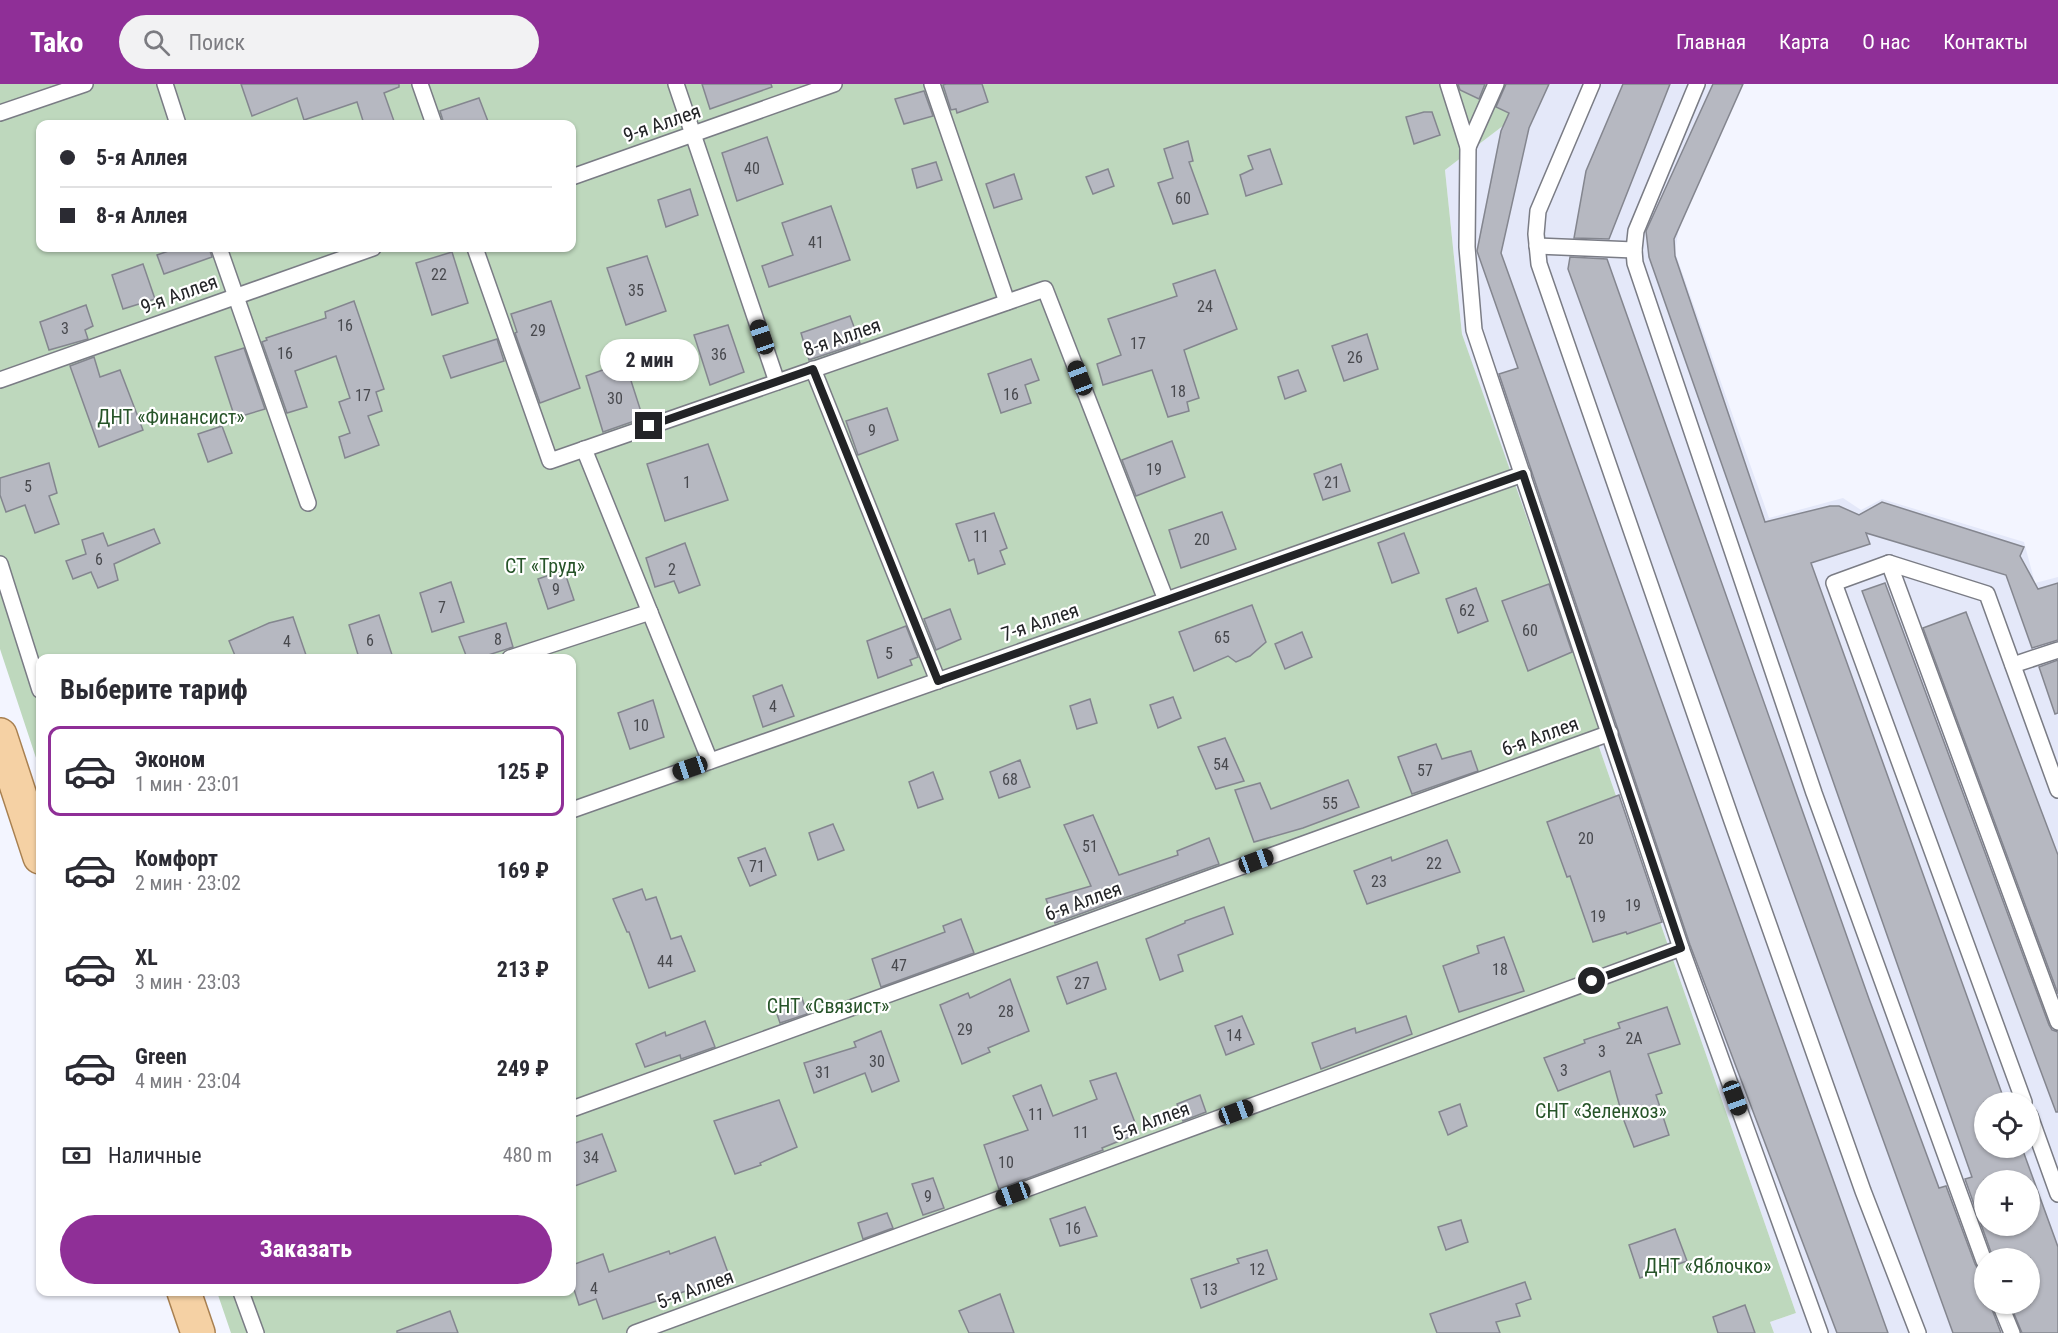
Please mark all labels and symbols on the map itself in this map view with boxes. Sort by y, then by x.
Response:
street label: 9-я Аллея [620,99,704,147]
house number: 40 [744,159,760,178]
house number: 60 [1175,189,1191,208]
house number: 41 [808,233,824,252]
house number: 22 [431,265,447,284]
street label: 9-я Аллея [137,269,221,319]
house number: 35 [628,281,644,300]
house number: 24 [1197,297,1213,316]
street label: 8-я Аллея [800,313,884,361]
house number: 16 [337,316,353,335]
car [748,317,776,357]
house number: 3 [61,319,69,338]
house number: 29 [530,321,546,340]
house number: 17 [1130,334,1146,353]
callout: 2 мин [600,339,698,381]
house number: 16 [277,344,293,363]
house number: 36 [711,345,727,364]
house number: 26 [1347,348,1363,367]
car [1065,358,1095,398]
house number: 18 [1170,382,1186,401]
house number: 16 [1003,385,1019,404]
house number: 17 [355,386,371,405]
house number: 30 [607,389,623,408]
park label: ДНТ «Финансист» [97,405,245,429]
route end [635,412,662,439]
house number: 9 [868,421,876,440]
house number: 19 [1146,460,1162,479]
house number: 1 [683,473,691,492]
house number: 21 [1324,473,1340,492]
house number: 5 [24,477,32,496]
house number: 11 [973,527,989,546]
house number: 20 [1194,530,1210,549]
house number: 6 [95,550,103,569]
park label: СТ «Труд» [505,554,585,578]
house number: 2 [668,560,676,579]
house number: 9 [552,580,560,599]
house number: 7 [438,598,446,617]
street label: 7-я Аллея [998,598,1082,646]
house number: 62 [1459,601,1475,620]
house number: 60 [1522,621,1538,640]
house number: 65 [1214,628,1230,647]
house number: 8 [494,630,502,649]
house number: 6 [366,631,374,650]
house number: 4 [283,632,291,651]
house number: 5 [885,644,893,663]
house number: 4 [769,697,777,716]
street label: 6-я Аллея [1498,711,1582,761]
house number: 10 [633,716,649,735]
car [670,754,710,782]
house number: 54 [1213,755,1229,774]
house number: 57 [1417,761,1433,780]
house number: 68 [1002,770,1018,789]
house number: 55 [1322,794,1338,813]
house number: 20 [1578,829,1594,848]
house number: 51 [1082,837,1098,856]
car [1236,846,1276,876]
house number: 22 [1426,854,1442,873]
house number: 71 [749,857,765,876]
house number: 23 [1371,872,1387,891]
street label: 6-я Аллея [1041,876,1125,926]
house number: 19 [1625,896,1641,915]
house number: 19 [1590,907,1606,926]
house number: 44 [657,952,673,971]
house number: 47 [891,956,907,975]
house number: 18 [1492,960,1508,979]
route start [1578,967,1605,994]
house number: 27 [1074,974,1090,993]
park label: СНТ «Связист» [767,994,889,1018]
house number: 28 [998,1002,1014,1021]
house number: 29 [957,1020,973,1039]
house number: 14 [1226,1026,1242,1045]
house number: 2А [1625,1029,1643,1048]
house number: 3 [1598,1042,1606,1061]
house number: 30 [869,1052,885,1071]
house number: 3 [1560,1061,1568,1080]
house number: 31 [815,1063,831,1082]
car [1720,1078,1750,1118]
street label: 5-я Аллея [1109,1096,1193,1146]
car [1216,1097,1256,1127]
park label: СНТ «Зеленхоз» [1535,1099,1667,1123]
house number: 11 [1028,1105,1044,1124]
house number: 11 [1073,1123,1089,1142]
house number: 34 [583,1148,599,1167]
house number: 10 [998,1153,1014,1172]
car [993,1179,1033,1209]
house number: 9 [924,1187,932,1206]
house number: 16 [1065,1219,1081,1238]
park label: ДНТ «Яблочко» [1645,1254,1771,1278]
house number: 12 [1249,1260,1265,1279]
street label: 5-я Аллея [653,1264,737,1314]
house number: 4 [590,1279,598,1298]
house number: 13 [1202,1280,1218,1299]

